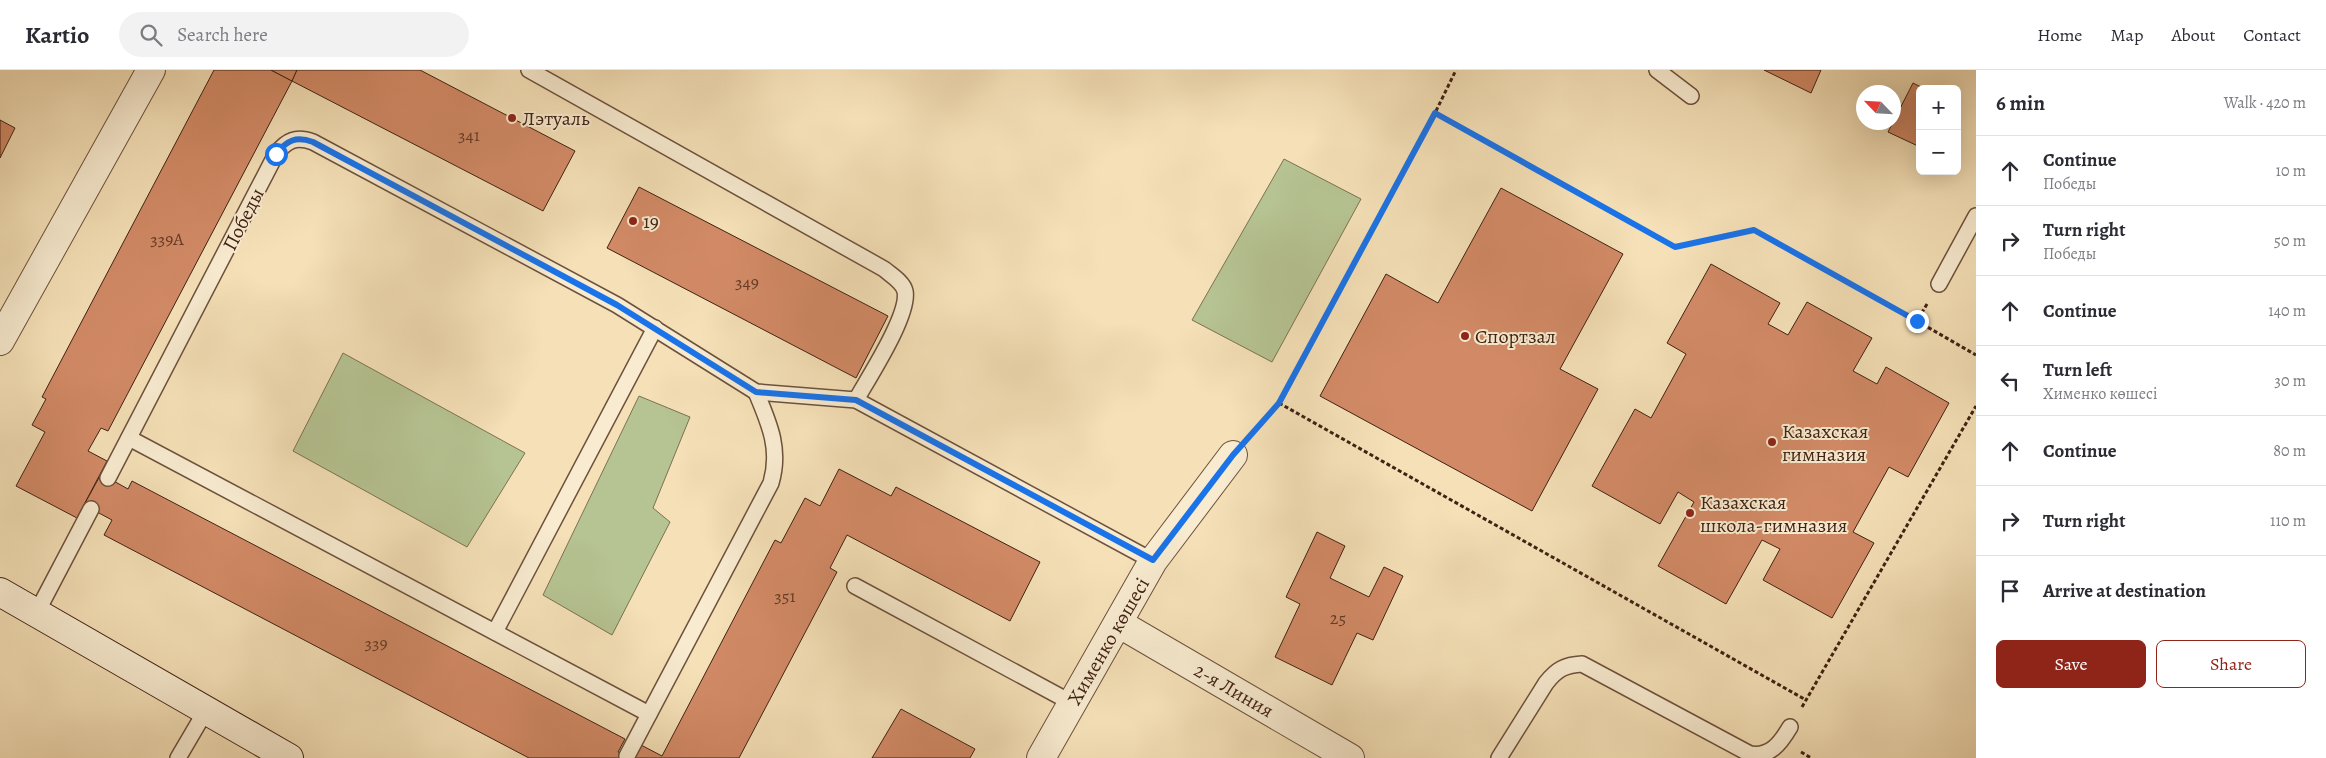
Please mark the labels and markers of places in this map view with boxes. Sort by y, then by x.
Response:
place label: Лэтуаль [522,105,590,132]
marker: Лэтуаль [506,112,518,124]
place label: 19 [643,208,659,235]
marker: 19 [627,215,639,227]
place label: Спортзал [1475,323,1556,350]
marker: Спортзал [1459,330,1471,342]
place label: Казахская гимназия [1782,418,1869,468]
marker: Казахская гимназия [1766,436,1778,448]
place label: Казахская школа-гимназия [1700,489,1848,539]
marker: Казахская школа-гимназия [1684,507,1696,519]

